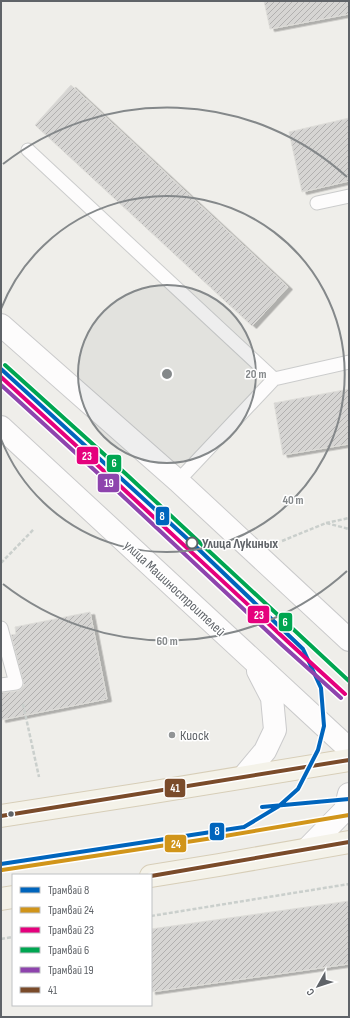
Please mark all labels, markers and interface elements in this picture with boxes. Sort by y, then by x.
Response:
centre of rings [160,367,174,381]
text: 20 m [246,367,266,382]
line badge: 23 [76,446,99,465]
text: 23 [82,450,92,463]
line badge: 6 [106,454,122,473]
text: 6 [111,457,117,470]
line badge: 19 [97,473,120,493]
text: 19 [104,477,114,490]
text: 40 m [282,493,304,508]
line badge: 8 [155,506,170,526]
text: 8 [159,510,165,523]
place label: Улица Лукиных [202,535,278,552]
marker: Улица Лукиных [185,536,199,550]
street label: улица Машиностроителей [120,537,229,640]
line badge: 23 [247,605,270,624]
text: 23 [254,609,264,622]
line badge: 6 [278,612,293,632]
text: 6 [282,616,288,629]
text: 60 m [156,634,178,649]
place label: Киоск [180,727,210,744]
marker: Киоск [167,730,177,740]
line badge: 41 [164,778,186,798]
text: 41 [170,782,180,795]
unlabelled marker [6,809,16,819]
line badge: 8 [209,822,225,841]
text: 8 [214,825,220,838]
line badge: 24 [164,834,187,853]
text: 24 [171,838,181,851]
legend [12,874,152,1006]
text: Трамвай 8 [48,883,89,898]
text: Трамвай 24 [48,903,94,918]
text: Трамвай 23 [48,923,94,938]
text: Трамвай 6 [48,943,89,958]
text: Трамвай 19 [48,963,93,978]
north arrow [298,966,338,1006]
text: 41 [48,983,58,998]
text: С [304,985,317,998]

